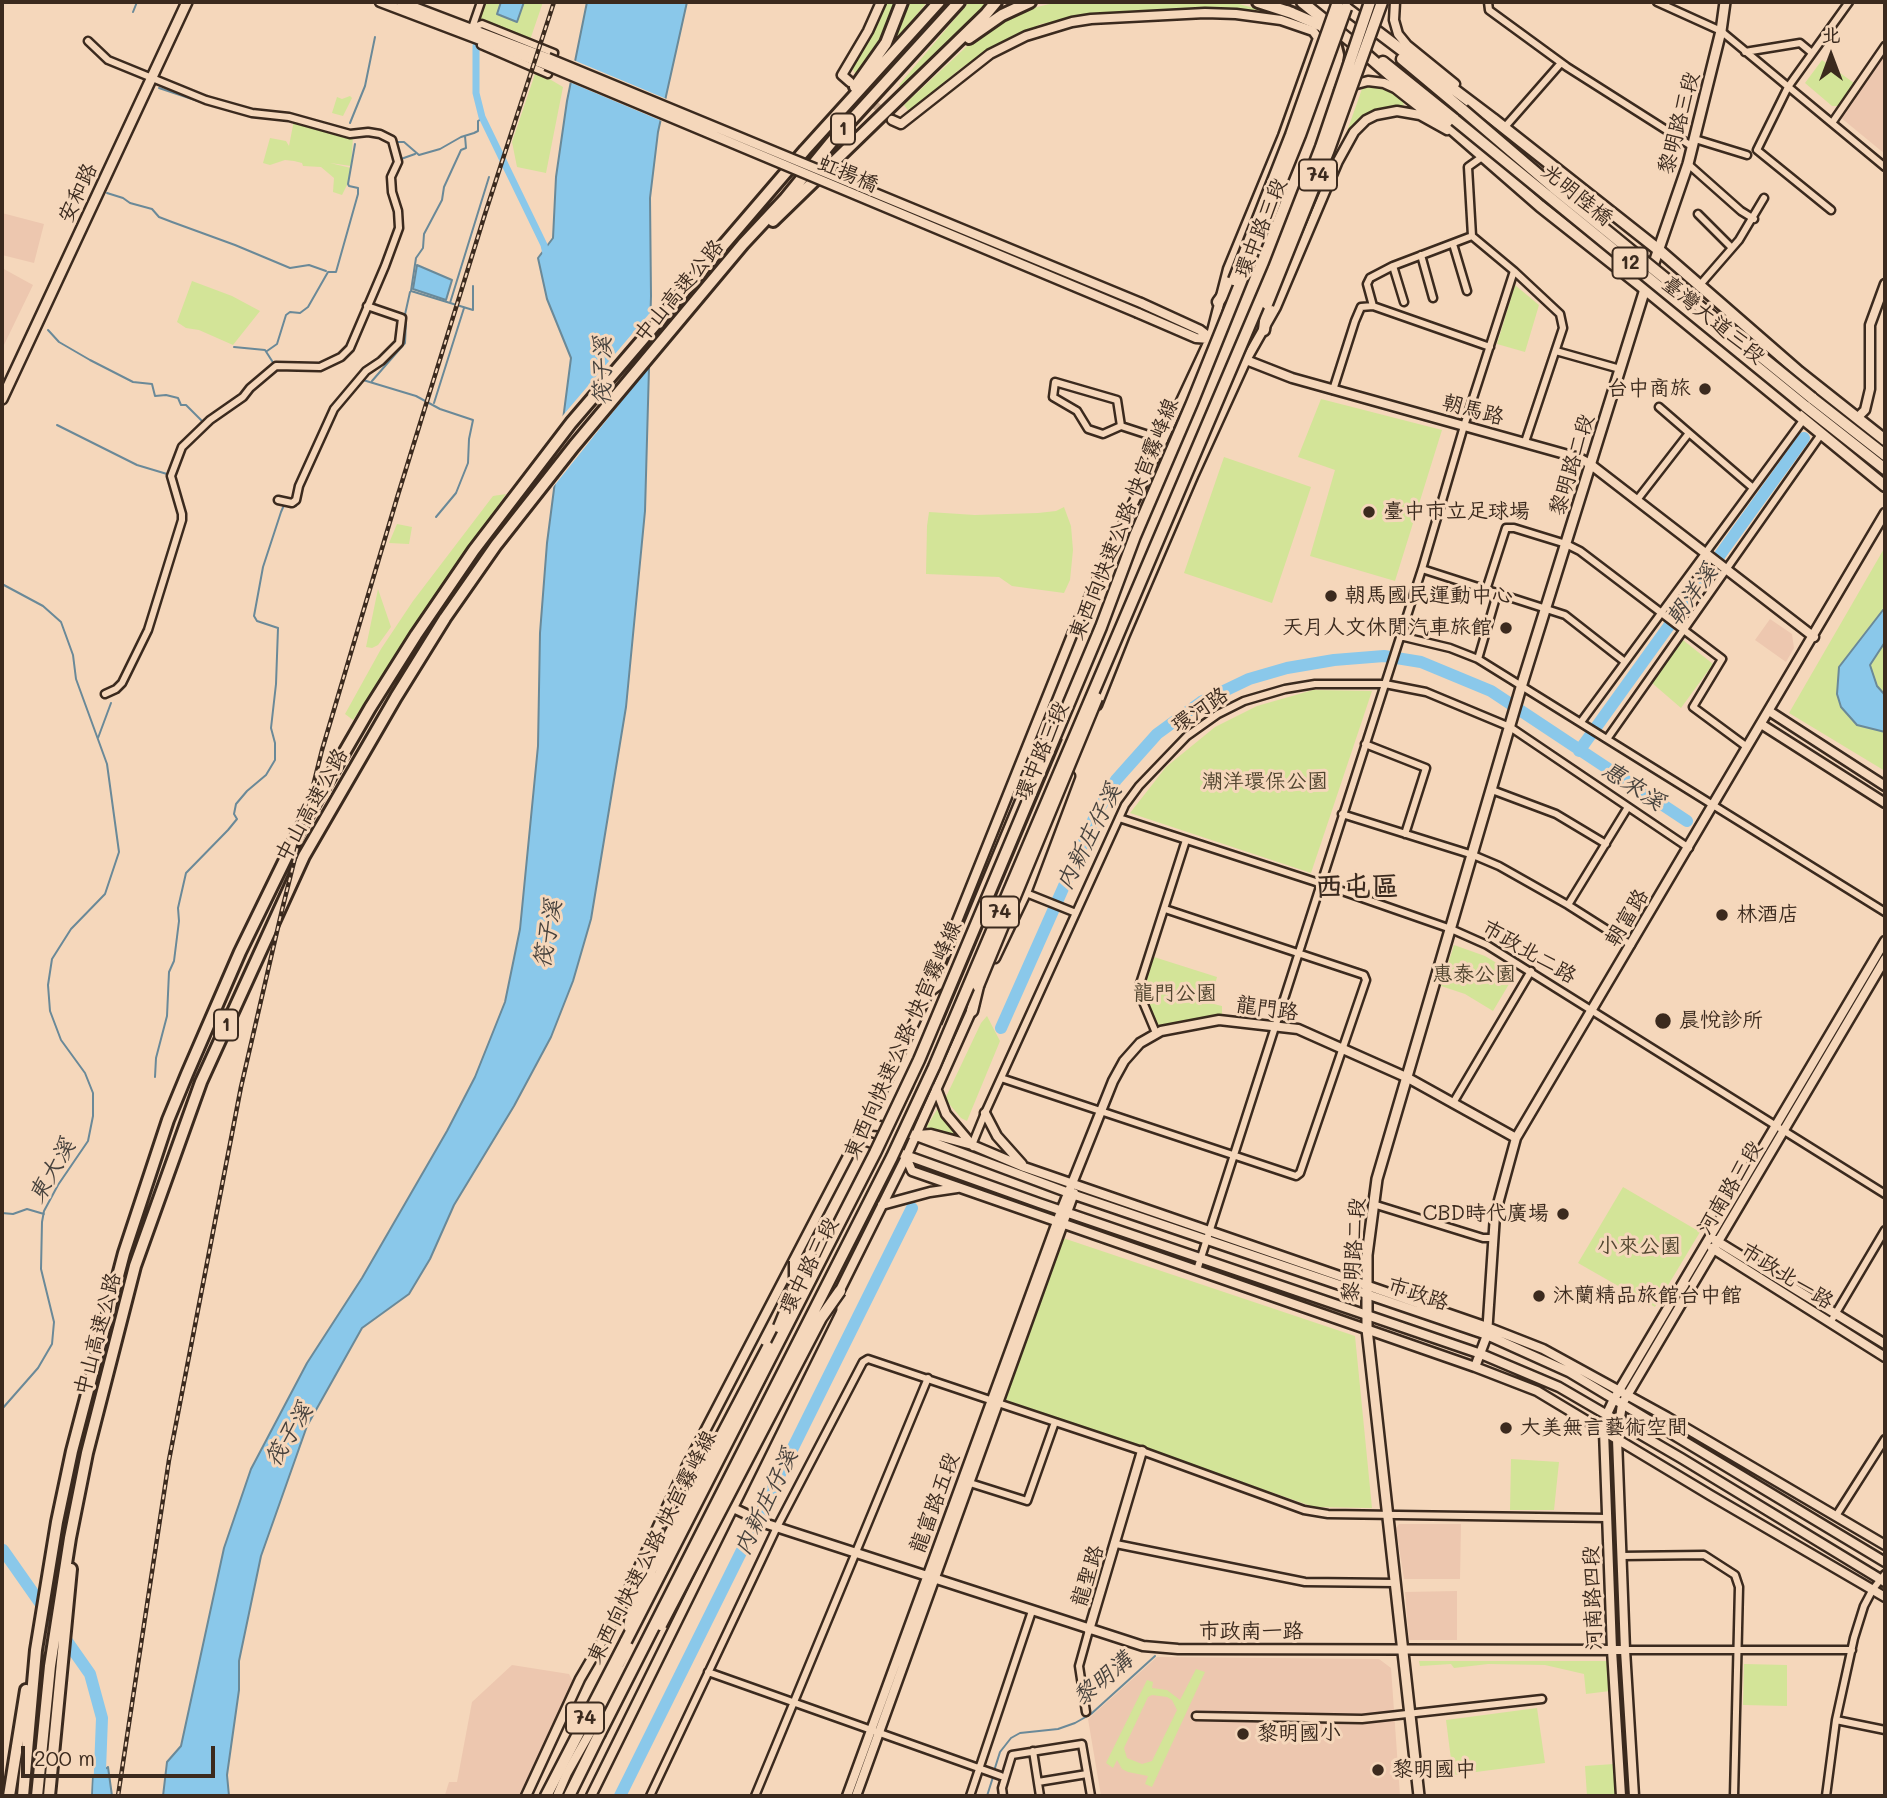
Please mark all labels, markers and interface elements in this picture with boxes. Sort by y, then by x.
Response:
north arrow [1796,21,1866,91]
text: 北 [1821,22,1841,47]
street label: 黎明路三段 [1653,69,1705,177]
road number: 1 [831,113,855,144]
street label: 虹揚橋 [814,150,882,198]
street label: 安和路 [53,159,103,227]
street label: 光明陸橋 [1536,159,1618,231]
road number: 74 [1299,160,1337,190]
street label: 環中路三段 [1230,175,1292,281]
street label: 中山高速公路 [629,235,729,347]
road number: 12 [1612,247,1648,278]
street label: 臺灣大道三段 [1656,271,1770,369]
water label: 筏子溪 [589,337,617,405]
place label: 台中商旅 [1607,376,1691,402]
marker: 台中商旅 [1697,381,1713,397]
street label: 朝馬路 [1439,390,1507,430]
street label: 東西向快速公路 快官霧峰線 [1064,394,1184,644]
street label: 黎明路二段 [1545,411,1599,519]
place label: 臺中市立足球場 [1383,499,1530,525]
marker: 臺中市立足球場 [1361,504,1377,520]
water label: 朝洋溪 [1661,559,1723,631]
place label: 朝馬國民運動中心 [1345,583,1513,609]
marker: 朝馬國民運動中心 [1323,588,1339,604]
place label: 天月人文休閒汽車旅館 [1282,615,1492,641]
marker: 天月人文休閒汽車旅館 [1498,620,1514,636]
street label: 環河路 [1167,682,1233,738]
street label: 環中路三段 [1010,698,1074,804]
street label: 中山高速公路 [270,744,354,866]
water label: 惠來溪 [1597,756,1669,816]
park label: 潮洋環保公園 [1202,769,1328,795]
water label: 內新庄仔溪 [1051,780,1127,894]
district label: 西屯區 [1315,870,1399,904]
street label: 朝富路 [1600,885,1654,951]
road number: 74 [981,896,1019,928]
water label: 筏子溪 [528,898,568,970]
place label: 林酒店 [1736,902,1799,928]
marker: 林酒店 [1714,907,1730,923]
street label: 市政北二路 [1477,915,1581,989]
street label: 東西向快速公路 快官霧峰線 [839,917,967,1163]
park label: 惠泰公園 [1432,962,1516,988]
park label: 龍門公園 [1133,981,1217,1007]
street label: 龍門路 [1234,992,1300,1026]
place label: 晨悅診所 [1679,1008,1763,1034]
road number: 1 [214,1009,238,1040]
marker: 晨悅診所 [1653,1011,1673,1031]
water label: 東大溪 [23,1134,81,1208]
street label: 河南路三段 [1692,1137,1768,1239]
street label: 黎明路二段 [1338,1197,1370,1303]
place label: CBD時代廣場 [1423,1201,1549,1227]
marker: CBD時代廣場 [1555,1206,1571,1222]
street label: 環中路三段 [774,1214,844,1318]
park label: 小來公園 [1597,1234,1681,1260]
street label: 市政北一路 [1736,1237,1838,1315]
street label: 中山高速公路 [70,1270,126,1398]
street label: 市政路 [1384,1272,1452,1316]
place label: 沐蘭精品旅館台中館 [1553,1283,1742,1309]
marker: 沐蘭精品旅館台中館 [1531,1288,1547,1304]
water label: 筏子溪 [259,1398,319,1472]
place label: 大美無言藝術空間 [1520,1415,1688,1441]
marker: 大美無言藝術空間 [1498,1420,1514,1436]
street label: 東西向快速公路 快官霧峰線 [582,1426,722,1668]
water label: 內新庄仔溪 [728,1444,804,1560]
street label: 龍富路五段 [905,1449,965,1557]
street label: 龍聖路 [1067,1542,1109,1610]
street label: 河南路四段 [1579,1545,1607,1651]
street label: 市政南一路 [1199,1619,1303,1645]
water label: 黎明溝 [1068,1646,1138,1712]
road number: 74 [566,1702,604,1734]
place label: 黎明國小 [1257,1721,1341,1747]
marker: 黎明國小 [1235,1726,1251,1742]
scale bar [24,1731,219,1775]
text: 200 m [34,1744,95,1771]
place label: 黎明國中 [1392,1757,1476,1783]
marker: 黎明國中 [1370,1762,1386,1778]

